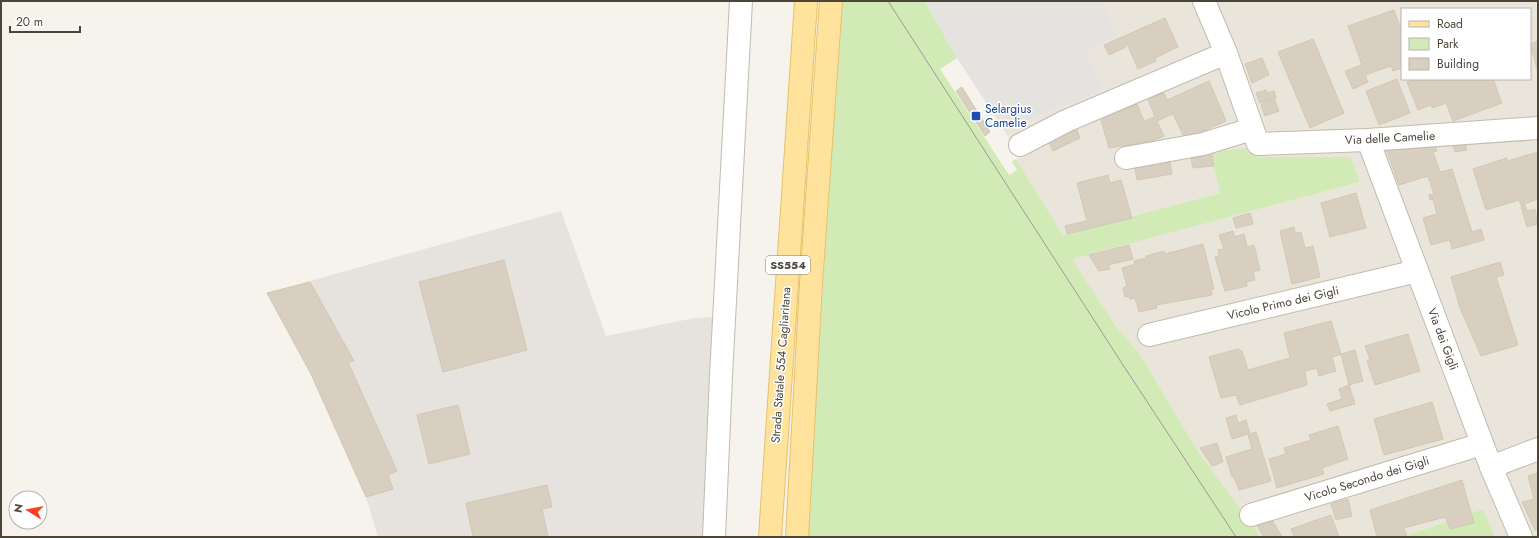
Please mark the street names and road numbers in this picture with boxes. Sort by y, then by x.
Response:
street label: Via delle Camelie [1344,127,1436,149]
road number: SS554 [766,256,810,274]
street label: Vicolo Primo dei Gigli [1225,281,1341,325]
street label: Strada Statale 554 Cagliaritana [767,286,795,444]
street label: Via dei Gigli [1423,305,1463,373]
street label: Vicolo Secondo dei Gigli [1302,451,1432,507]

